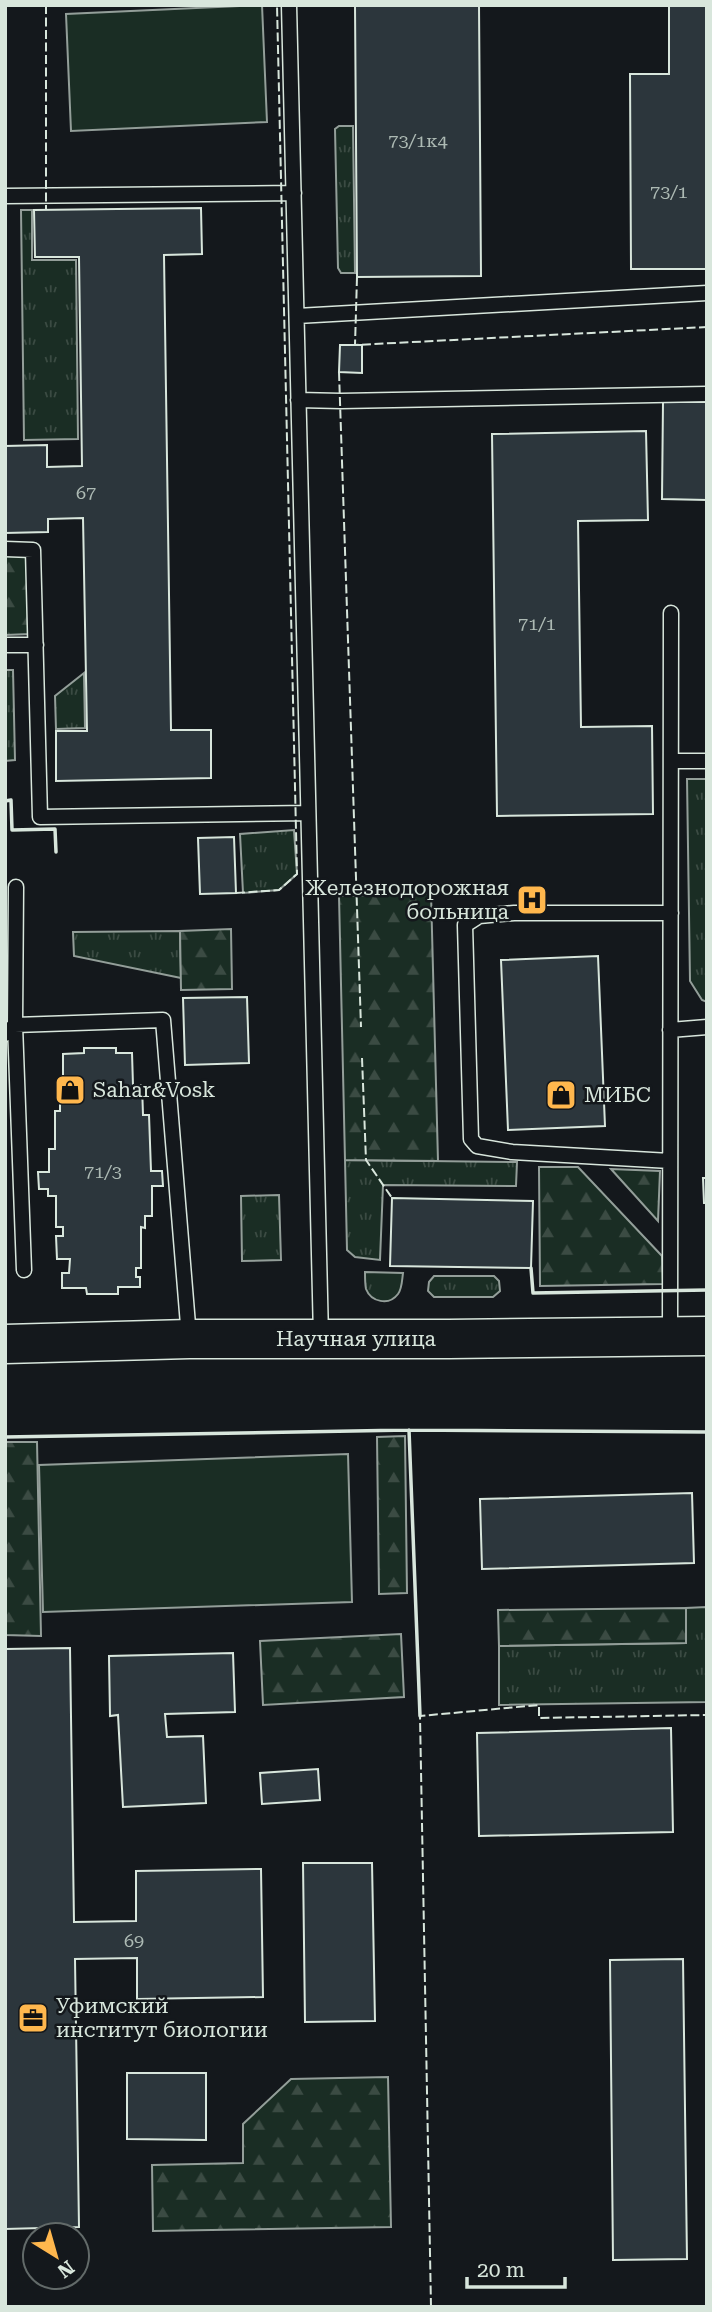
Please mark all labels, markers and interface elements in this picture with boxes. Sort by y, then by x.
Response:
house number: 73/1к4 [388,130,448,151]
house number: 73/1 [650,181,688,202]
house number: 67 [76,482,96,503]
house number: 71/1 [518,613,556,634]
place label: Железнодорожная больница [305,876,510,924]
hospital icon: Железнодорожная больница [515,883,549,917]
shop icon: Sahar&Vosk [53,1073,87,1107]
place label: Sahar&Vosk [93,1078,215,1102]
shop icon: МИБС [544,1078,578,1112]
place label: МИБС [584,1083,651,1107]
house number: 71/3 [84,1161,122,1182]
street label: Научная улица [276,1327,437,1351]
house number: 69 [124,1930,144,1951]
place label: Уфимский институт биологии [56,1994,268,2042]
office icon: Уфимский институт биологии [16,2001,50,2035]
north arrow [21,2221,91,2291]
scale bar [467,2246,565,2290]
text: N [53,2256,79,2283]
text: 20 m [477,2258,525,2282]

